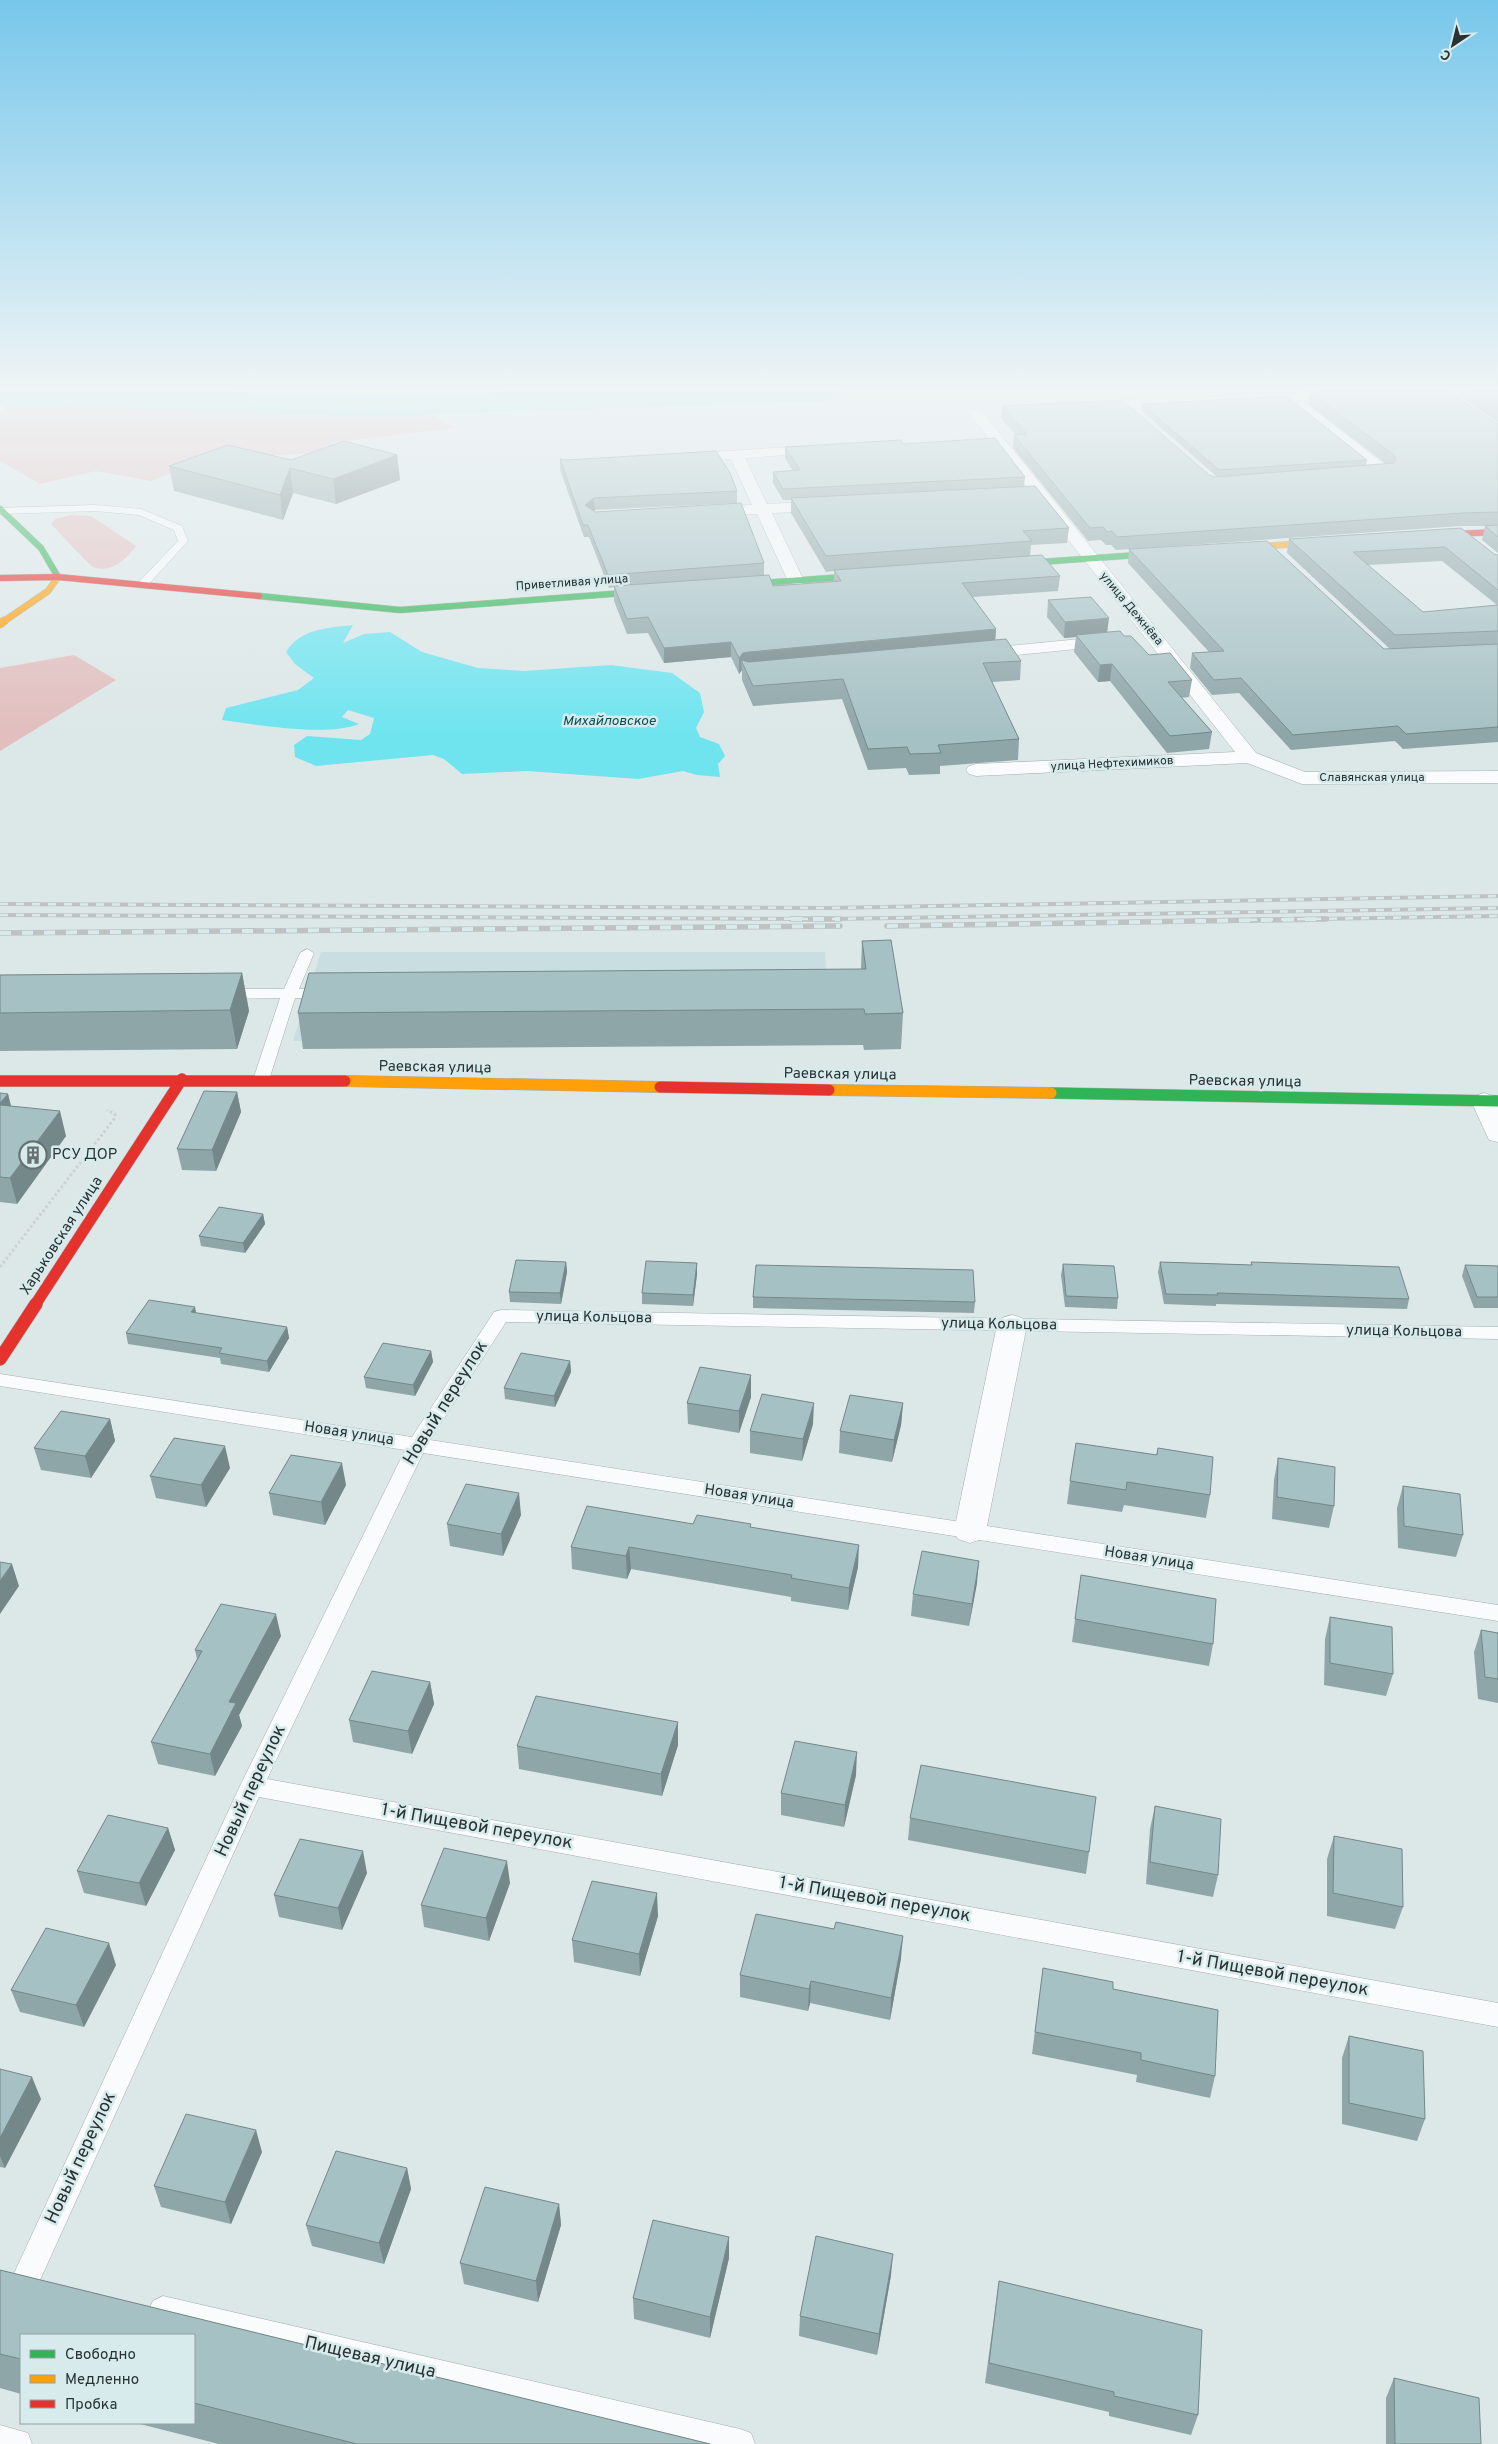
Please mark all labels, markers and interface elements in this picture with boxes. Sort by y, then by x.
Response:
north arrow [1428,20,1478,70]
text: С [1438,45,1455,64]
street label: улица Дежнёва [1096,569,1166,649]
street label: Приветливая улица [515,571,629,595]
water label: Михайловское [562,713,656,730]
street label: улица Нефтехимиков [1050,753,1174,775]
street label: Славянская улица [1319,770,1425,786]
street label: Раевская улица [378,1058,492,1078]
street label: Раевская улица [783,1065,897,1085]
street label: Раевская улица [1188,1072,1302,1092]
building icon: РСУ ДОР [18,1140,48,1170]
place label: РСУ ДОР [52,1146,117,1165]
street label: Харьковская улица [17,1173,107,1299]
street label: улица Кольцова [536,1307,652,1329]
street label: улица Кольцова [941,1314,1057,1336]
street label: улица Кольцова [1346,1321,1462,1343]
street label: Новый переулок [398,1336,494,1470]
street label: Новая улица [303,1418,395,1450]
street label: Новая улица [703,1481,795,1513]
street label: Новая улица [1103,1543,1195,1575]
street label: Новый переулок [210,1721,292,1861]
street label: 1-й Пищевой переулок [380,1799,574,1855]
street label: 1-й Пищевой переулок [778,1872,972,1928]
street label: 1-й Пищевой переулок [1176,1946,1370,2002]
street label: Новый переулок [40,2088,122,2228]
street label: Пищевая улица [302,2332,438,2384]
legend [20,2334,195,2424]
text: Свободно [65,2346,136,2365]
text: Медленно [65,2371,139,2390]
text: Пробка [65,2396,117,2415]

